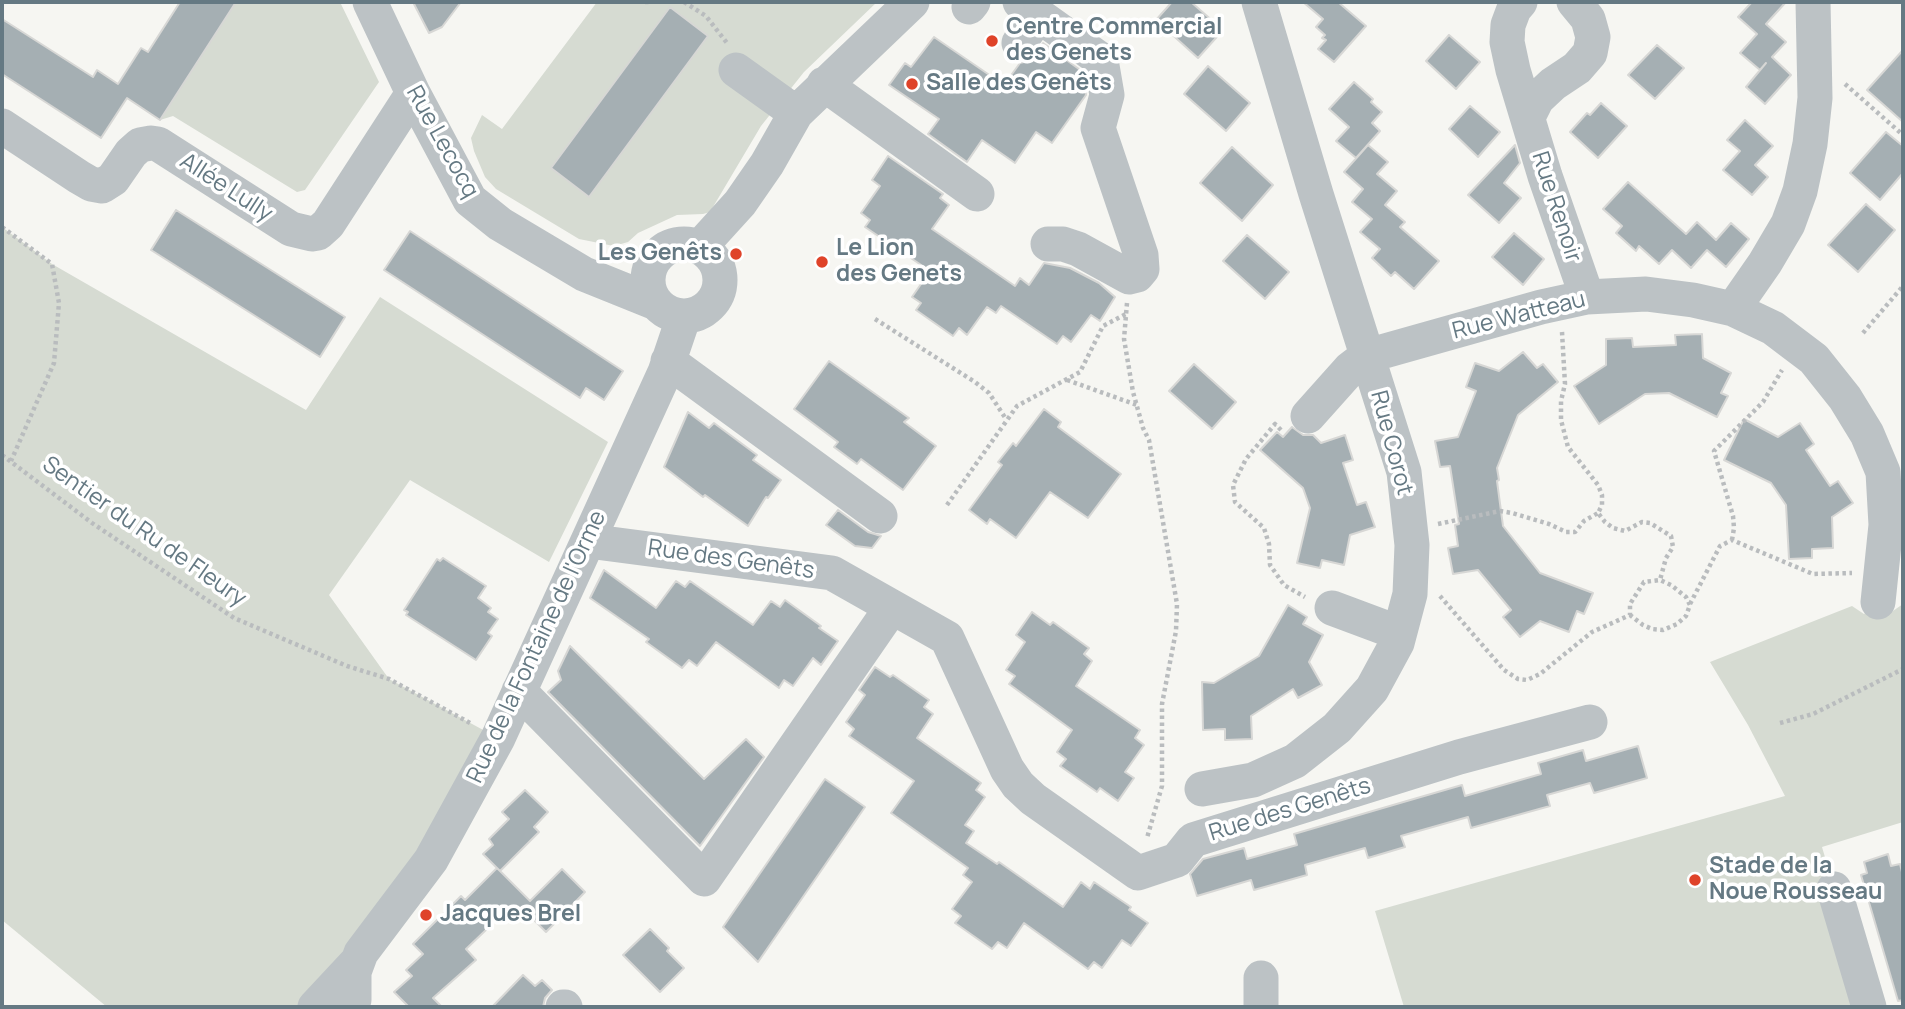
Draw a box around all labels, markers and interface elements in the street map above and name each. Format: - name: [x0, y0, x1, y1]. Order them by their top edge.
- place label: Centre Commercial des Genets: [1006, 14, 1222, 68]
- marker: Centre Commercial des Genets: [984, 33, 1000, 49]
- place label: Salle des Genêts: [926, 70, 1112, 98]
- marker: Salle des Genêts: [904, 76, 920, 92]
- street label: Rue Lecocq: [400, 81, 484, 203]
- street label: Allée Lully: [174, 148, 278, 228]
- street label: Rue Renoir: [1525, 148, 1587, 266]
- place label: Le Lion des Genets: [836, 235, 962, 289]
- place label: Les Genêts: [598, 240, 722, 268]
- marker: Les Genêts: [728, 246, 744, 262]
- marker: Le Lion des Genets: [814, 254, 830, 270]
- street label: Rue Watteau: [1450, 286, 1588, 346]
- street label: Rue Corot: [1364, 388, 1418, 498]
- street label: Sentier du Ru de Fleury: [37, 451, 251, 613]
- street label: Rue de la Fontaine de l'Orme: [462, 507, 612, 787]
- street label: Rue des Genêts: [646, 535, 816, 585]
- street label: Rue des Genêts: [1206, 772, 1374, 848]
- place label: Stade de la Noue Rousseau: [1709, 853, 1883, 907]
- marker: Stade de la Noue Rousseau: [1687, 872, 1703, 888]
- place label: Jacques Brel: [440, 901, 581, 929]
- marker: Jacques Brel: [418, 907, 434, 923]

